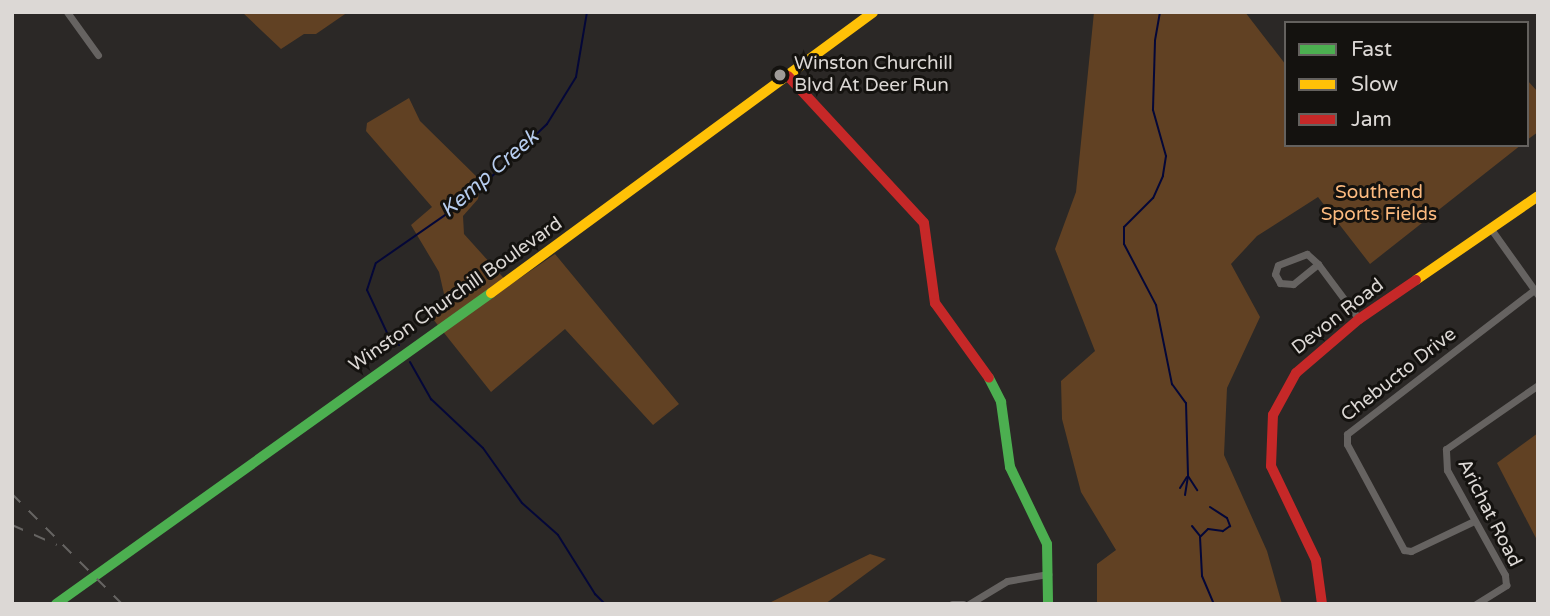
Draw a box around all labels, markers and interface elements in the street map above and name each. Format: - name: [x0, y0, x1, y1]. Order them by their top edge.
- legend: [1284, 21, 1529, 147]
- text: Fast: [1351, 37, 1392, 62]
- place label: Winston Churchill Blvd At Deer Run: [794, 53, 953, 97]
- marker: Winston Churchill Blvd At Deer Run: [772, 67, 788, 83]
- text: Slow: [1351, 72, 1398, 97]
- text: Jam: [1351, 107, 1392, 132]
- water label: Kemp Creek: [436, 125, 544, 223]
- park label: Southend Sports Fields: [1321, 182, 1437, 226]
- street label: Winston Churchill Boulevard: [345, 213, 567, 377]
- street label: Devon Road: [1288, 274, 1388, 360]
- street label: Chebucto Drive: [1337, 323, 1461, 427]
- street label: Arichat Road: [1452, 455, 1526, 571]

